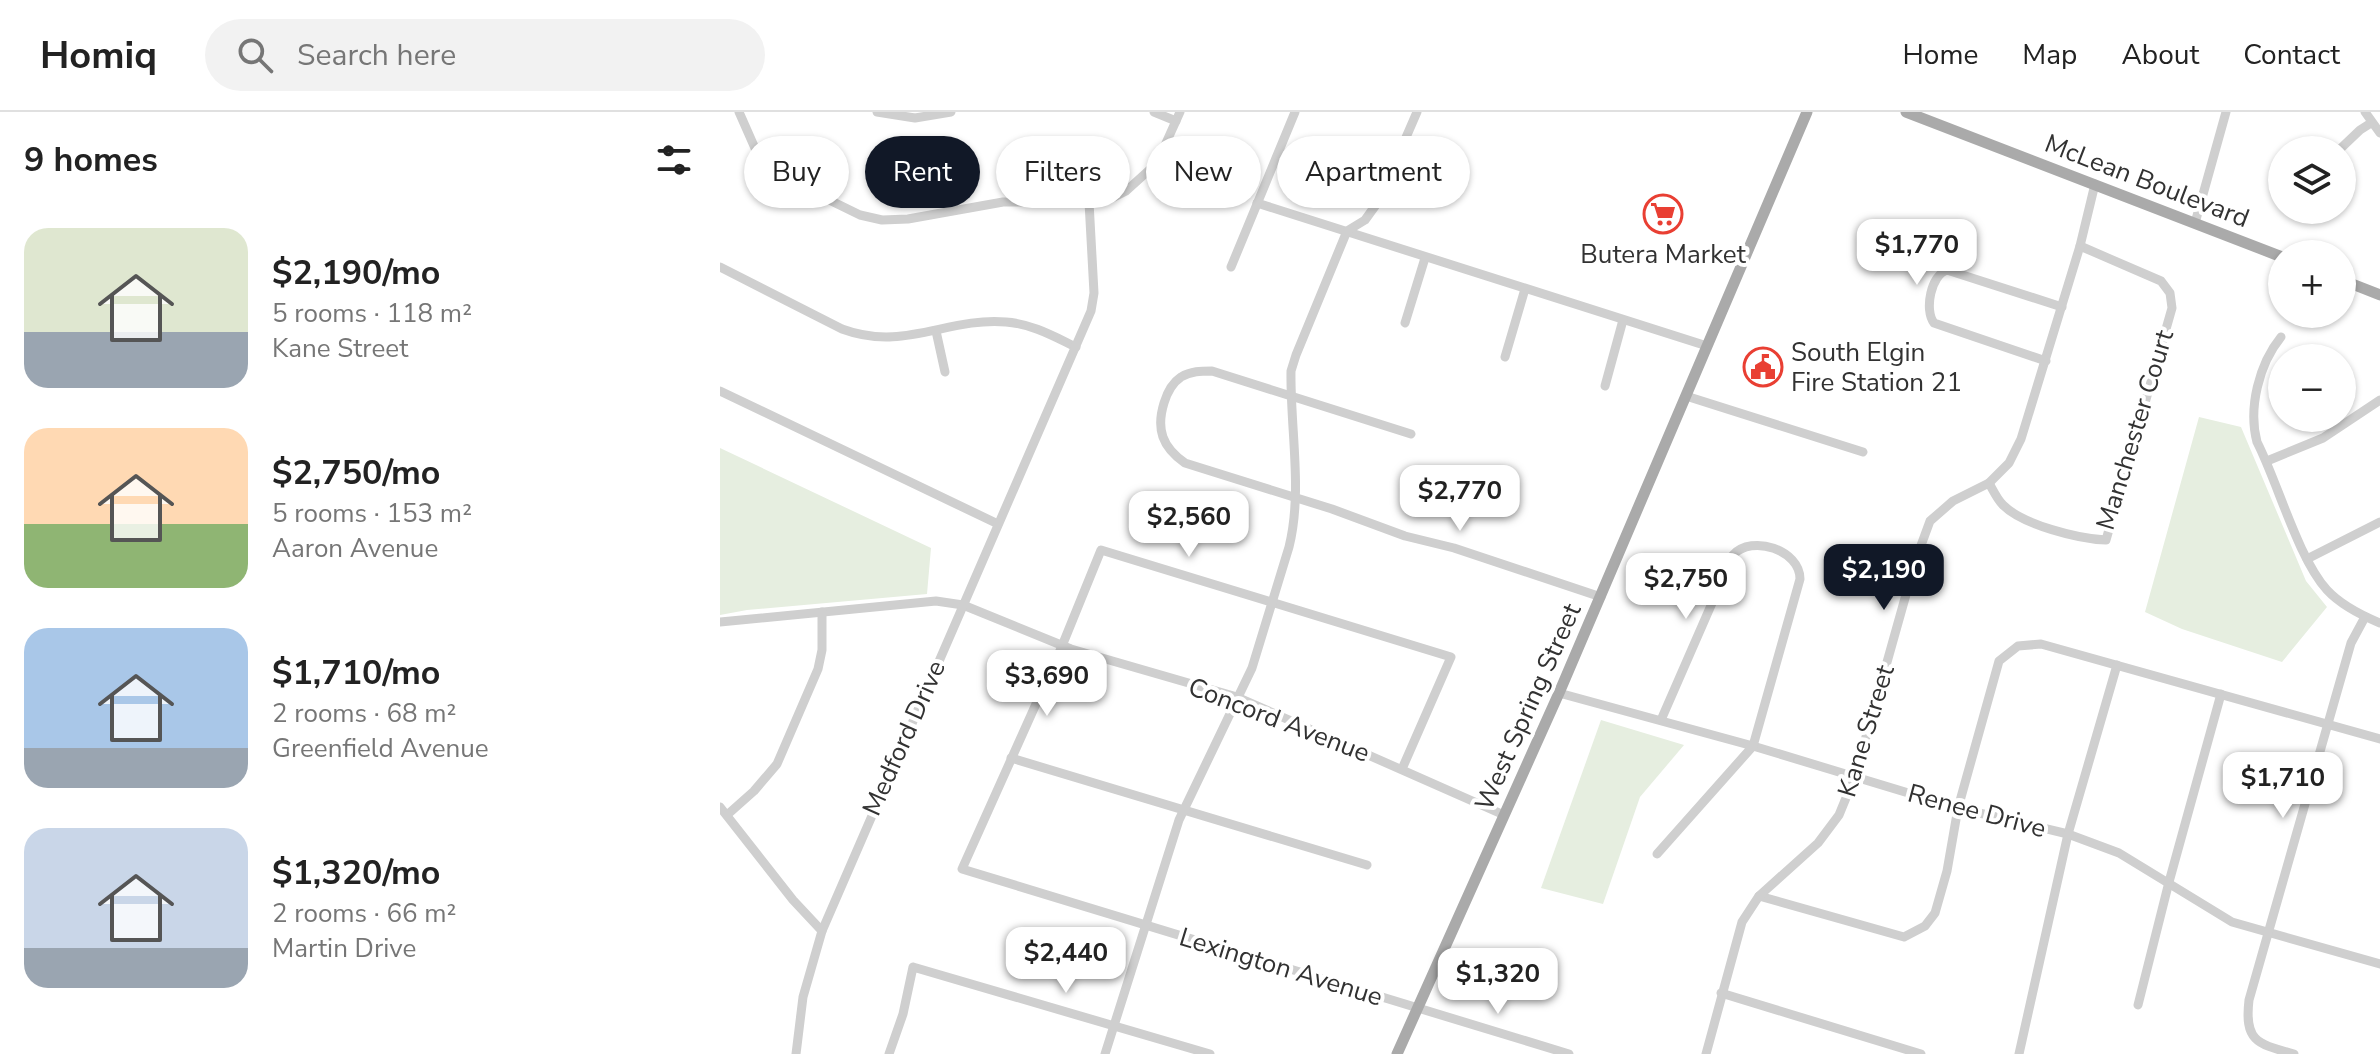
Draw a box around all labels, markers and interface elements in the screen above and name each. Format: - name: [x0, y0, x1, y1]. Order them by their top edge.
- search box: [205, 19, 765, 91]
- text: Homiq: [40, 30, 157, 81]
- icon: search: [233, 33, 277, 77]
- text: Search here: [297, 35, 456, 76]
- text: Home: [1903, 36, 1978, 74]
- text: Map: [2022, 36, 2077, 74]
- text: About: [2121, 36, 2199, 74]
- text: Contact: [2243, 36, 2340, 74]
- street label: McLean Boulevard: [2040, 126, 2254, 236]
- chip: Buy: [744, 136, 849, 208]
- chip: Rent: [865, 136, 980, 208]
- chip: Filters: [996, 136, 1130, 208]
- chip: New: [1146, 136, 1261, 208]
- chip: Apartment: [1277, 136, 1470, 208]
- map controls: [2268, 136, 2356, 432]
- button: layers: [2268, 136, 2356, 224]
- text: 9 homes: [24, 137, 158, 183]
- icon: filters: [652, 138, 696, 182]
- supermarket icon: Butera Market: [1642, 193, 1684, 235]
- pin: $1,770: [1852, 219, 1982, 287]
- text: $1,770: [1875, 227, 1959, 262]
- place label: Butera Market: [1580, 237, 1747, 272]
- button: +: [2268, 240, 2356, 328]
- text: $2,190/mo: [272, 250, 440, 296]
- icon: home: [88, 260, 184, 356]
- text: 5 rooms · 118 m²: [272, 296, 472, 331]
- street label: Manchester Court: [2088, 325, 2182, 534]
- text: Kane Street: [272, 331, 408, 366]
- place label: South Elgin Fire Station 21: [1791, 335, 1962, 400]
- button: −: [2268, 344, 2356, 432]
- public building icon: South Elgin Fire Station 21: [1742, 346, 1784, 388]
- text: $2,750/mo: [272, 450, 440, 496]
- icon: home: [88, 460, 184, 556]
- pin: $2,770: [1395, 465, 1525, 533]
- text: $2,770: [1418, 473, 1502, 508]
- pin: $2,560: [1124, 491, 1254, 559]
- text: 5 rooms · 153 m²: [272, 496, 472, 531]
- text: $2,560: [1147, 499, 1231, 534]
- text: Aaron Avenue: [272, 531, 438, 566]
- pin: $2,190: [1819, 544, 1949, 612]
- text: $2,190: [1842, 552, 1926, 587]
- pin: $2,750: [1621, 553, 1751, 621]
- text: $2,750: [1644, 561, 1728, 596]
- street label: West Spring Street: [1467, 597, 1590, 816]
- text: $1,710/mo: [272, 650, 440, 696]
- pin: $3,690: [982, 650, 1112, 718]
- street label: Medford Drive: [854, 655, 954, 821]
- text: $3,690: [1005, 658, 1089, 693]
- icon: home: [88, 660, 184, 756]
- street label: Kane Street: [1829, 660, 1903, 801]
- street label: Concord Avenue: [1183, 669, 1375, 771]
- text: 2 rooms · 68 m²: [272, 696, 456, 731]
- text: Greenfield Avenue: [272, 731, 489, 766]
- pin: $1,710: [2218, 752, 2348, 820]
- text: $1,710: [2241, 760, 2325, 795]
- street label: Renee Drive: [1904, 776, 2050, 846]
- text: $1,320/mo: [272, 850, 440, 896]
- icon: home: [88, 860, 184, 956]
- text: 2 rooms · 66 m²: [272, 896, 456, 931]
- street label: Lexington Avenue: [1175, 919, 1387, 1015]
- pin: $2,440: [1001, 927, 1131, 995]
- text: Martin Drive: [272, 931, 416, 966]
- text: $2,440: [1024, 935, 1108, 970]
- pin: $1,320: [1433, 948, 1563, 1016]
- text: $1,320: [1456, 956, 1540, 991]

